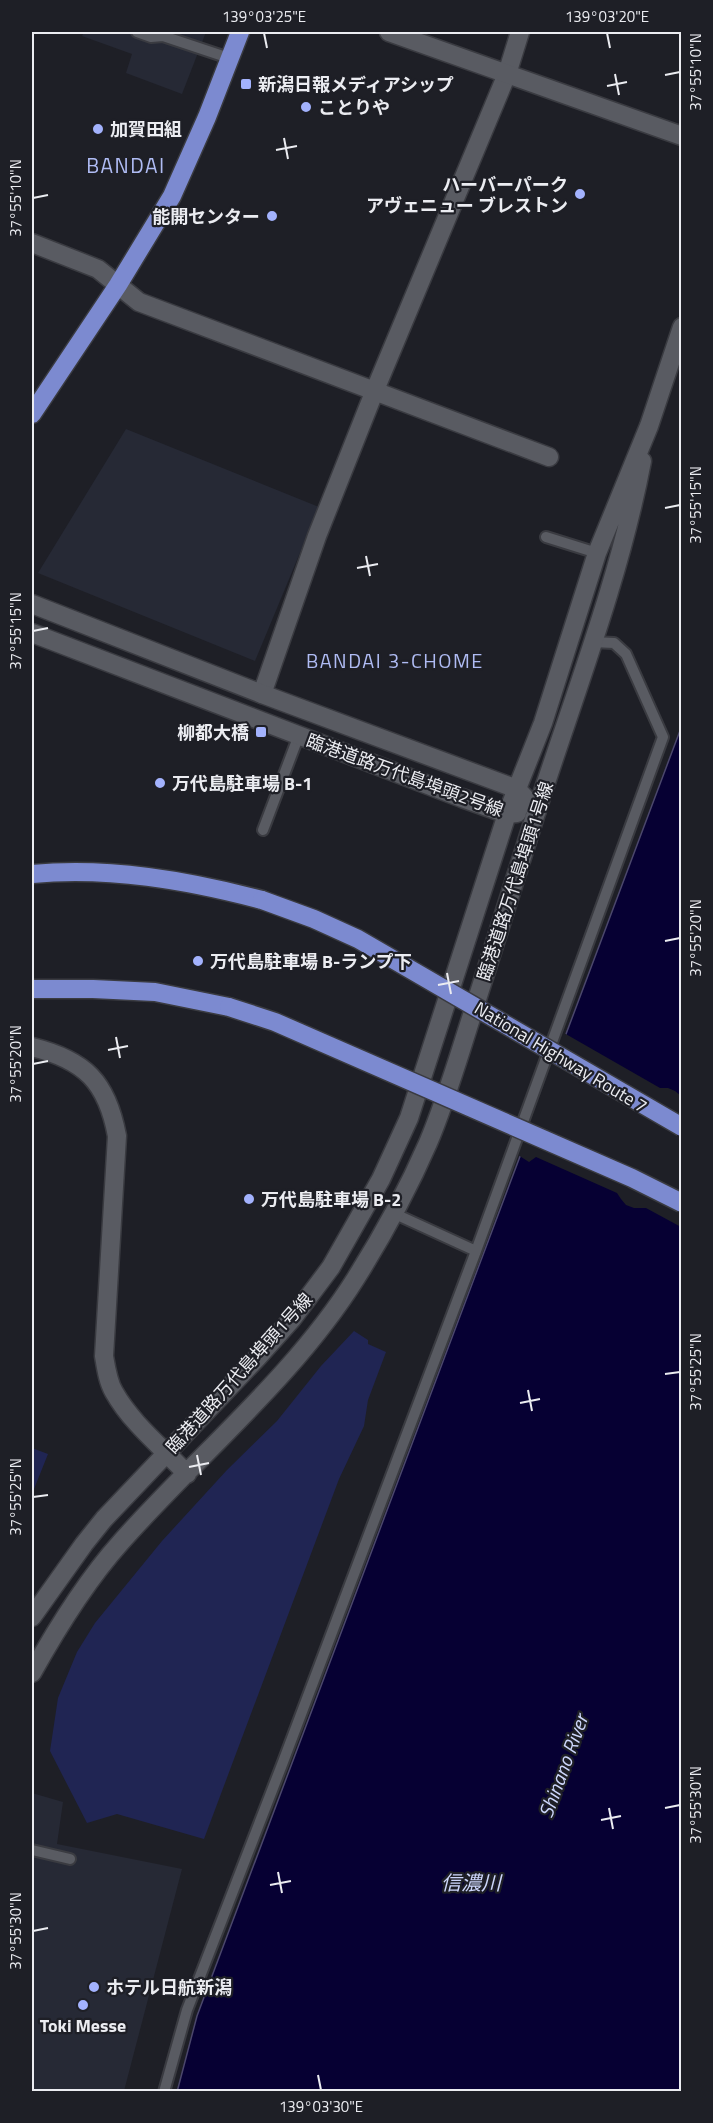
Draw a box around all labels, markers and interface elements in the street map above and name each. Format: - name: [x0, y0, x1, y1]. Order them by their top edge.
- text: 139°03'25"E: [222, 5, 306, 28]
- text: 139°03'20"E: [565, 5, 649, 28]
- text: 37°55'10"N: [684, 33, 707, 111]
- place label: 新潟日報メディアシップ: [258, 71, 454, 98]
- marker: 新潟日報メディアシップ: [239, 77, 253, 91]
- place label: ことりや: [318, 94, 390, 121]
- marker: ことりや: [299, 100, 313, 114]
- place label: 加賀田組: [110, 116, 182, 143]
- marker: 加賀田組: [91, 122, 105, 136]
- district label: BANDAI: [86, 149, 166, 181]
- text: 37°55'10"N: [4, 159, 27, 237]
- place label: ハーバーパーク アヴェニュー ブレストン: [366, 171, 568, 219]
- marker: ハーバーパーク アヴェニュー ブレストン: [573, 187, 587, 201]
- place label: 能開センター: [152, 203, 260, 230]
- marker: 能開センター: [265, 209, 279, 223]
- text: 37°55'15"N: [684, 466, 707, 544]
- text: 37°55'15"N: [4, 592, 27, 670]
- district label: BANDAI 3-CHOME: [306, 645, 484, 676]
- place label: 柳都大橋: [177, 719, 249, 746]
- marker: 柳都大橋: [254, 725, 268, 739]
- street label: 臨港道路万代島埠頭2号線: [303, 727, 507, 823]
- place label: 万代島駐車場 B-1: [172, 770, 312, 797]
- marker: 万代島駐車場 B-1: [153, 776, 167, 790]
- street label: 臨港道路万代島埠頭1号線: [470, 778, 560, 984]
- text: 37°55'20"N: [684, 899, 707, 977]
- place label: 万代島駐車場 B-ランプ下: [210, 948, 412, 975]
- marker: 万代島駐車場 B-ランプ下: [191, 954, 205, 968]
- street label: National Highway Route 7: [469, 995, 653, 1119]
- text: 37°55'20"N: [4, 1025, 27, 1103]
- place label: 万代島駐車場 B-2: [261, 1186, 401, 1213]
- marker: 万代島駐車場 B-2: [242, 1192, 256, 1206]
- street label: 臨港道路万代島埠頭1号線: [159, 1287, 319, 1459]
- text: 37°55'25"N: [684, 1333, 707, 1411]
- text: 37°55'25"N: [4, 1458, 27, 1536]
- water label: Shinano River: [530, 1707, 597, 1822]
- text: 37°55'30"N: [684, 1766, 707, 1844]
- water label: 信濃川: [441, 1867, 503, 1898]
- text: 37°55'30"N: [4, 1892, 27, 1970]
- place label: ホテル日航新潟: [106, 1974, 232, 2001]
- marker: ホテル日航新潟: [87, 1980, 101, 1994]
- marker: Toki Messe: [76, 1998, 90, 2012]
- place label: Toki Messe: [40, 2012, 126, 2039]
- text: 139°03'30"E: [279, 2095, 363, 2118]

